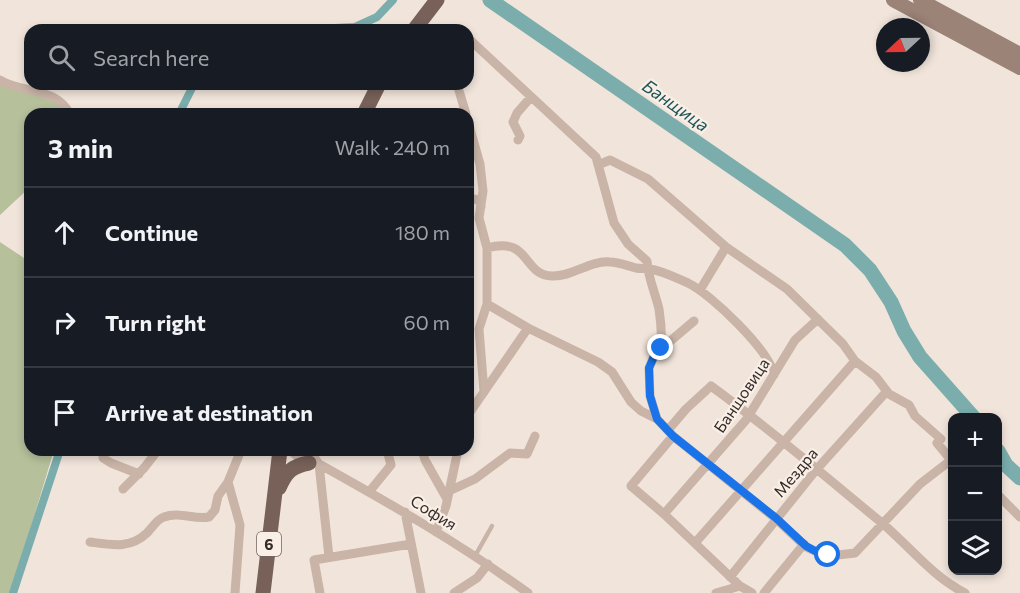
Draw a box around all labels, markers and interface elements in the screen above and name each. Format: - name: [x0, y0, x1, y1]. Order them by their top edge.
- north arrow: [876, 18, 930, 72]
- search box: [24, 24, 474, 90]
- icon: search: [45, 41, 78, 74]
- text: Search here: [93, 44, 209, 71]
- water label: Банщица: [638, 74, 714, 136]
- text: 3 min: [48, 132, 113, 163]
- text: Walk · 240 m: [335, 135, 450, 159]
- icon: ahead: [48, 216, 81, 249]
- text: Continue: [105, 219, 198, 246]
- text: 180 m: [395, 220, 450, 244]
- icon: right: [48, 306, 81, 339]
- text: Turn right: [105, 309, 206, 336]
- text: 60 m: [404, 310, 450, 334]
- route end: [647, 334, 673, 360]
- street label: Банщовица: [709, 354, 773, 436]
- icon: arrive: [48, 396, 81, 429]
- text: Arrive at destination: [105, 399, 313, 426]
- map controls: [948, 413, 1002, 575]
- button: +: [948, 413, 1002, 467]
- street label: Мездра: [769, 443, 821, 501]
- button: −: [948, 467, 1002, 521]
- street label: София: [407, 491, 461, 533]
- button: layers: [948, 521, 1002, 575]
- road number: 6: [257, 532, 281, 556]
- route start: [814, 541, 840, 567]

